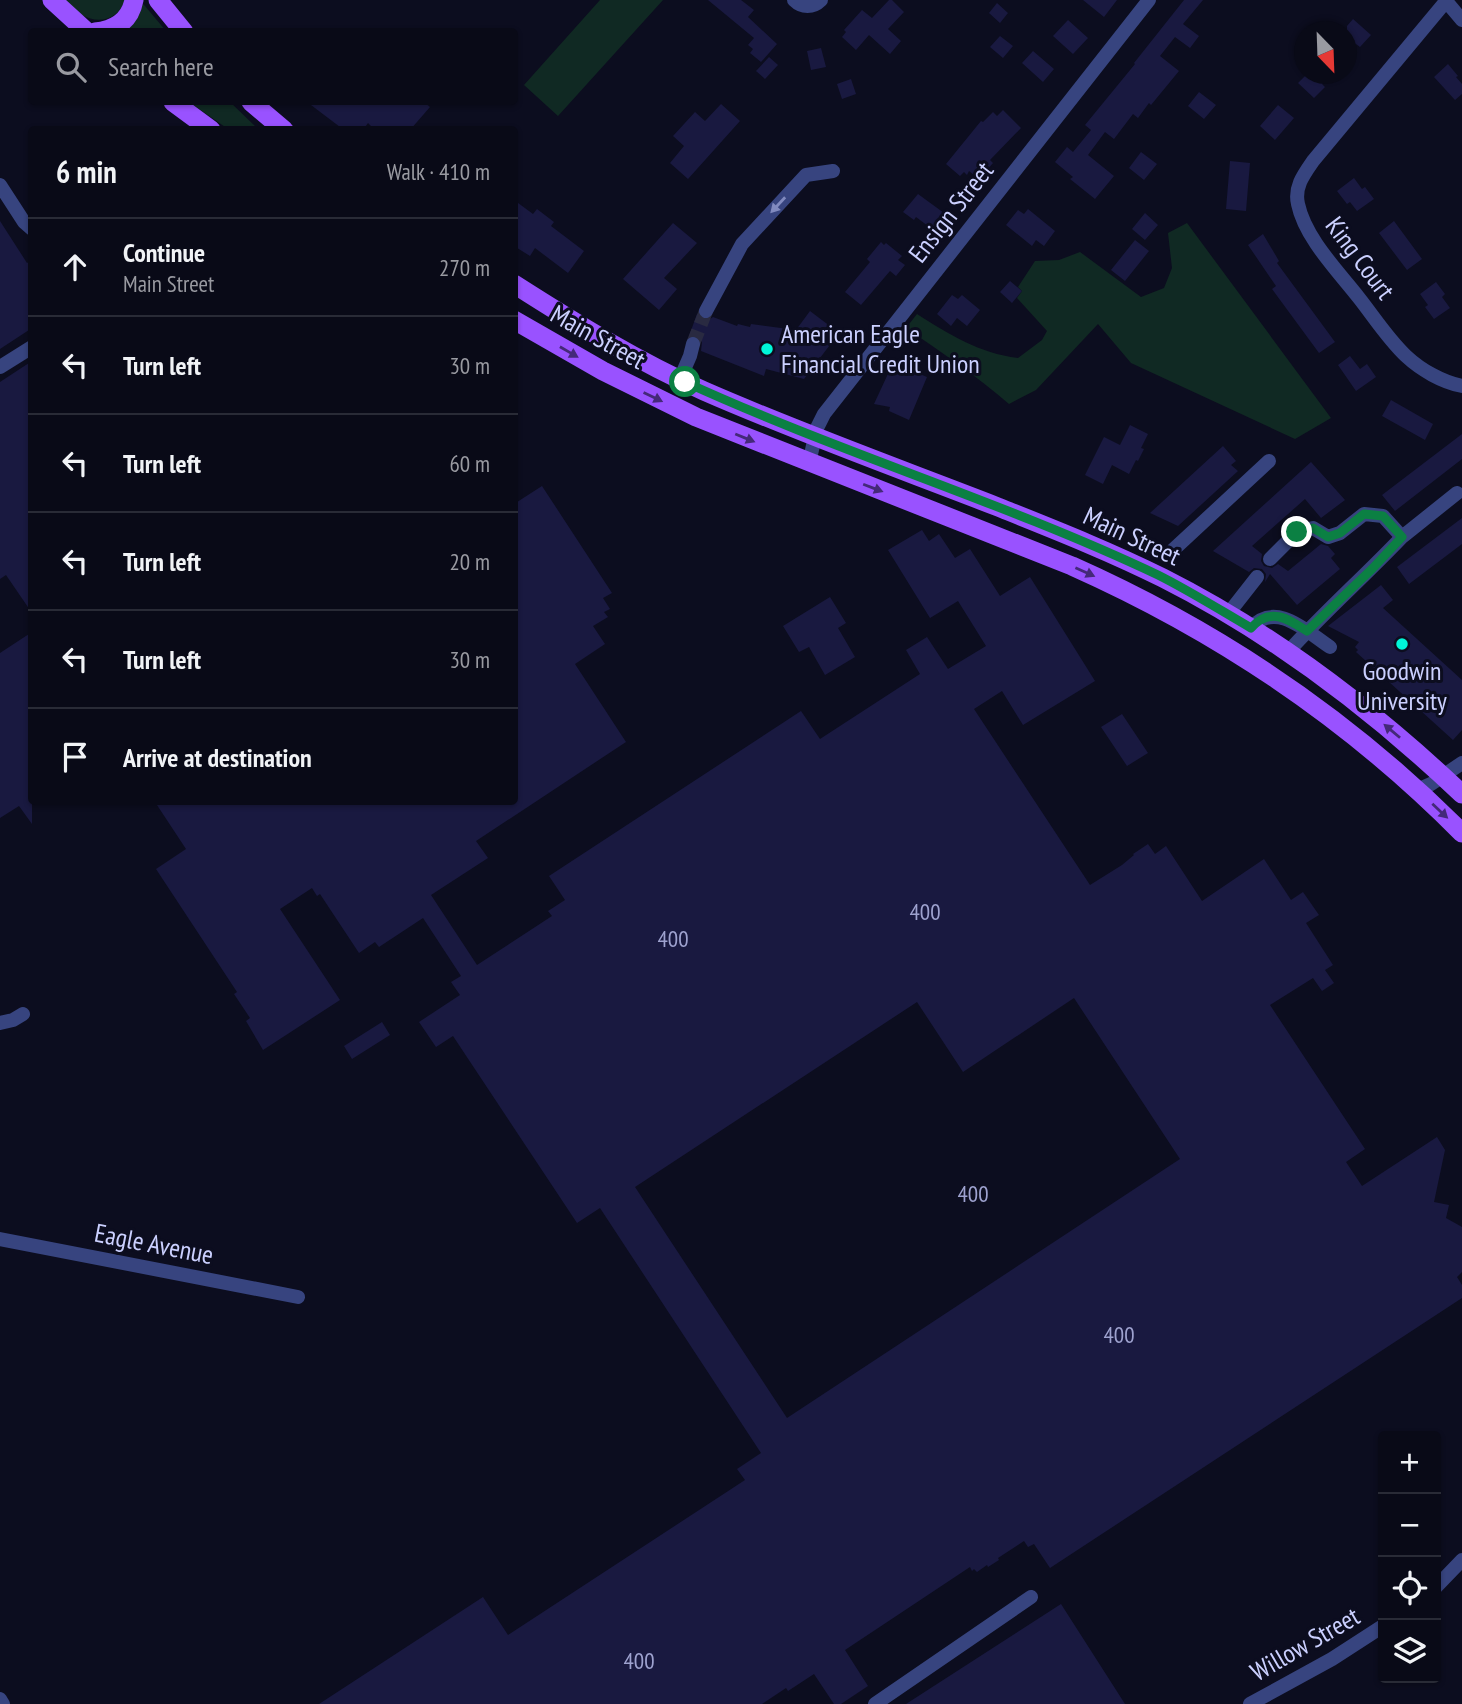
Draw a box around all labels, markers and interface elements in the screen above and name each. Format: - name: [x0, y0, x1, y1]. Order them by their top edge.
- north arrow: [1294, 21, 1357, 84]
- search box: [28, 28, 518, 105]
- icon: search: [52, 48, 90, 86]
- text: Search here: [108, 50, 214, 83]
- text: 6 min: [56, 152, 117, 191]
- street label: Ensign Street: [901, 155, 1000, 269]
- text: Walk · 410 m: [387, 157, 490, 186]
- one-way arrow: [770, 196, 786, 214]
- street label: King Court: [1319, 210, 1402, 306]
- text: Continue: [123, 236, 205, 269]
- icon: ahead: [56, 248, 94, 286]
- text: 270 m: [439, 253, 490, 282]
- text: Main Street: [123, 269, 214, 298]
- street label: Main Street: [545, 297, 651, 376]
- place label: American Eagle Financial Credit Union: [781, 317, 980, 380]
- marker: American Eagle Financial Credit Union: [759, 341, 775, 357]
- icon: left: [56, 346, 94, 384]
- one-way arrow: [559, 346, 578, 358]
- text: Turn left: [123, 349, 201, 382]
- text: 30 m: [449, 351, 490, 380]
- route start: [669, 366, 700, 397]
- one-way arrow: [643, 392, 663, 403]
- one-way arrow: [735, 433, 756, 444]
- icon: left: [56, 444, 94, 482]
- text: Turn left: [123, 447, 201, 480]
- text: 60 m: [449, 449, 490, 478]
- one-way arrow: [863, 483, 884, 494]
- street label: Main Street: [1078, 499, 1186, 572]
- route end: [1281, 516, 1312, 547]
- icon: left: [56, 542, 94, 580]
- text: Turn left: [123, 545, 201, 578]
- text: 20 m: [449, 547, 490, 576]
- one-way arrow: [1074, 567, 1095, 578]
- marker: Goodwin University: [1394, 636, 1410, 652]
- icon: left: [56, 640, 94, 678]
- text: Turn left: [123, 643, 201, 676]
- text: 30 m: [449, 645, 490, 674]
- place label: Goodwin University: [1357, 654, 1447, 717]
- one-way arrow: [1384, 724, 1401, 739]
- icon: arrive: [56, 738, 94, 776]
- text: Arrive at destination: [123, 741, 312, 774]
- one-way arrow: [1431, 803, 1448, 819]
- house number: 400: [909, 897, 941, 926]
- house number: 400: [657, 924, 689, 953]
- house number: 400: [957, 1179, 989, 1208]
- street label: Eagle Avenue: [92, 1216, 216, 1271]
- house number: 400: [1103, 1320, 1135, 1349]
- map controls: [1378, 1431, 1441, 1683]
- button: +: [1378, 1431, 1441, 1494]
- button: −: [1378, 1494, 1441, 1557]
- button: locate: [1378, 1557, 1441, 1620]
- street label: Willow Street: [1244, 1599, 1365, 1688]
- button: layers: [1378, 1620, 1441, 1683]
- house number: 400: [623, 1646, 655, 1675]

